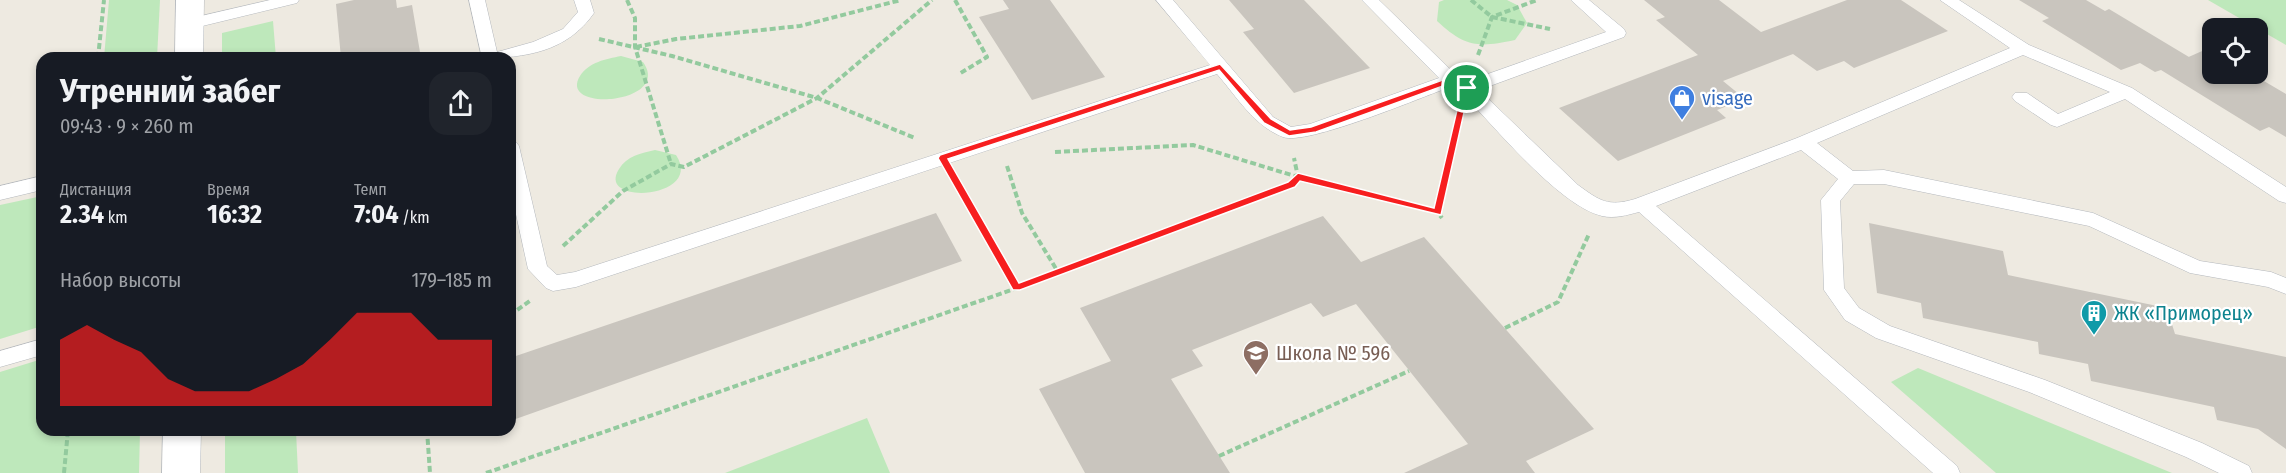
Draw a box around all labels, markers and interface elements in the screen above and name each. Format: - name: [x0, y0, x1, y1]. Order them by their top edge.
- map controls: [2202, 18, 2268, 84]
- button: locate: [2202, 18, 2268, 84]
- pin: [1441, 62, 1492, 113]
- text: Утренний забег: [60, 71, 280, 111]
- icon: arrive: [1450, 71, 1483, 104]
- button: share: [429, 72, 492, 135]
- shop icon: visage: [1667, 83, 1697, 121]
- place label: visage: [1702, 86, 1753, 110]
- text: 09:43 · 9 × 260 m: [60, 114, 194, 138]
- text: Дистанция: [60, 180, 132, 199]
- text: Время: [207, 180, 250, 199]
- text: Темп: [354, 180, 387, 199]
- text: 2.34: [60, 199, 104, 230]
- text: 16:32: [207, 199, 262, 230]
- text: 7:04: [354, 199, 399, 230]
- text: km: [104, 208, 128, 227]
- text: /km: [399, 208, 430, 227]
- text: Набор высоты: [60, 268, 181, 292]
- text: 179–185 m: [412, 268, 492, 292]
- building icon: ЖК «Приморец»: [2079, 298, 2109, 336]
- place label: ЖК «Приморец»: [2114, 301, 2253, 325]
- school or university icon: Школа № 596: [1241, 338, 1271, 376]
- place label: Школа № 596: [1276, 341, 1390, 365]

